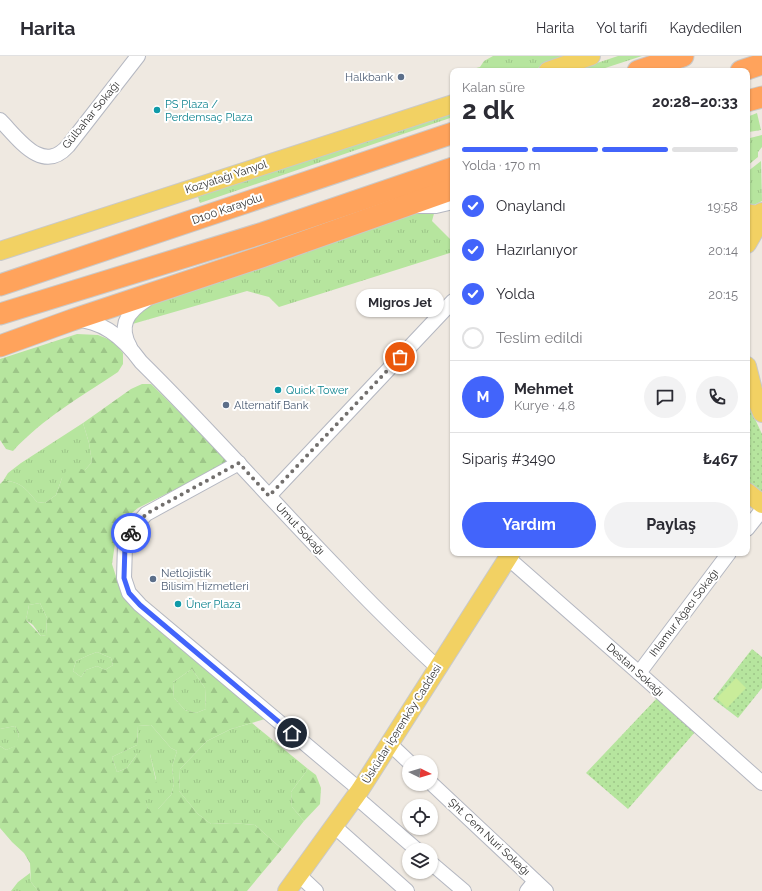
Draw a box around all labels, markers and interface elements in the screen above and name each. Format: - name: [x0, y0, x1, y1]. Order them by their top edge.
- text: Harita: [20, 17, 75, 39]
- text: Harita: [536, 20, 574, 36]
- text: Yol tarifi: [596, 20, 647, 36]
- text: Kaydedilen: [669, 20, 742, 36]
- place label: Halkbank: [345, 71, 393, 84]
- marker: Halkbank: [396, 72, 406, 82]
- street label: Gülbahar Sokağı: [60, 79, 122, 151]
- text: Kalan süre: [462, 80, 525, 95]
- text: 20:28–20:33: [652, 93, 738, 111]
- text: 2 dk: [462, 95, 514, 125]
- place label: PS Plaza / Perdemsaç Plaza: [165, 98, 253, 124]
- marker: PS Plaza / Perdemsaç Plaza: [152, 105, 162, 115]
- street label: Kozyatağı Yanyol: [183, 158, 269, 196]
- text: Yolda · 170 m: [462, 158, 540, 173]
- street label: D100 Karayolu: [190, 191, 264, 227]
- icon: check: [462, 195, 484, 217]
- text: Onaylandı: [496, 197, 566, 215]
- text: 19:58: [708, 199, 738, 214]
- icon: check: [462, 239, 484, 261]
- text: Hazırlanıyor: [496, 241, 577, 259]
- text: 20:14: [708, 243, 738, 258]
- icon: check: [462, 283, 484, 305]
- text: Yolda: [496, 285, 535, 303]
- text: 20:15: [708, 287, 738, 302]
- callout: Migros Jet: [356, 289, 444, 317]
- text: Migros Jet: [368, 295, 432, 310]
- text: Teslim edildi: [496, 329, 583, 347]
- pin: [383, 340, 417, 374]
- icon: bag: [389, 346, 411, 368]
- button: chat: [644, 376, 686, 418]
- button: phone: [696, 376, 738, 418]
- text: Mehmet: [514, 380, 574, 398]
- place label: Quick Tower: [286, 384, 349, 397]
- marker: Quick Tower: [273, 385, 283, 395]
- text: M: [477, 388, 489, 406]
- text: Kurye · 4.8: [514, 398, 575, 413]
- place label: Alternatif Bank: [234, 399, 309, 412]
- marker: Alternatif Bank: [221, 400, 231, 410]
- text: Sipariş #3490: [462, 450, 556, 468]
- text: ₺467: [703, 450, 738, 468]
- street label: Umut Sokağı: [273, 501, 327, 557]
- button: Yardım: [462, 502, 596, 548]
- button: Paylaş: [604, 502, 738, 548]
- courier: [111, 513, 151, 553]
- icon: bike: [120, 522, 142, 544]
- place label: Netlojistik Bilisim Hizmetleri: [161, 567, 249, 593]
- street label: Ihlamur Ağacı Sokağı: [647, 567, 721, 659]
- marker: Netlojistik Bilisim Hizmetleri: [148, 574, 158, 584]
- place label: Üner Plaza: [186, 598, 241, 611]
- marker: Üner Plaza: [173, 599, 183, 609]
- street label: Destan Sokağı: [604, 641, 666, 699]
- street label: Üsküdar İçerenköy Caddesi: [360, 662, 444, 786]
- pin: [275, 716, 309, 750]
- icon: home: [281, 722, 303, 744]
- north arrow: [402, 755, 438, 791]
- map controls: [402, 755, 438, 879]
- street label: Şht. Cem Nuri Sokağı: [445, 796, 533, 878]
- button: locate: [402, 799, 438, 835]
- button: layers: [402, 843, 438, 879]

